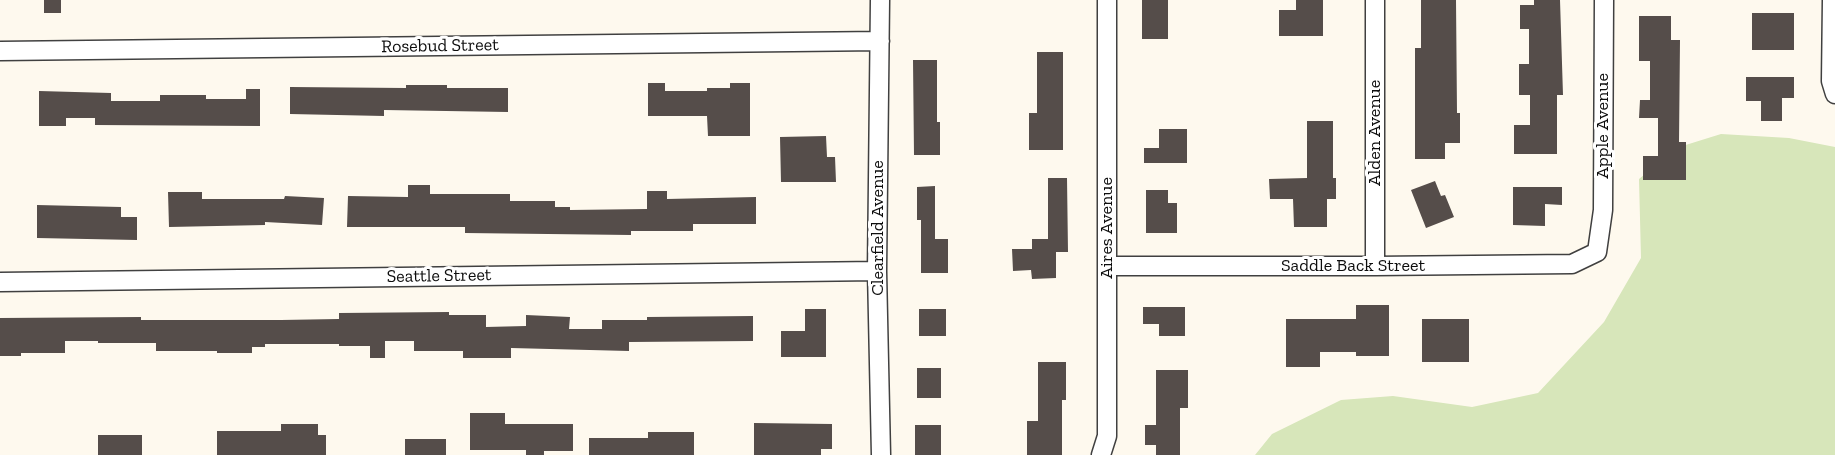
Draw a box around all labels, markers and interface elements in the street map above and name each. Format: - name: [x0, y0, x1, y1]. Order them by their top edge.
- street label: Rosebud Street: [381, 34, 499, 58]
- street label: Apple Avenue: [1592, 73, 1614, 179]
- street label: Alden Avenue: [1364, 80, 1386, 186]
- street label: Clearfield Avenue: [867, 160, 889, 296]
- street label: Aires Avenue: [1096, 177, 1118, 279]
- street label: Saddle Back Street: [1281, 255, 1425, 277]
- street label: Seattle Street: [386, 264, 492, 288]

